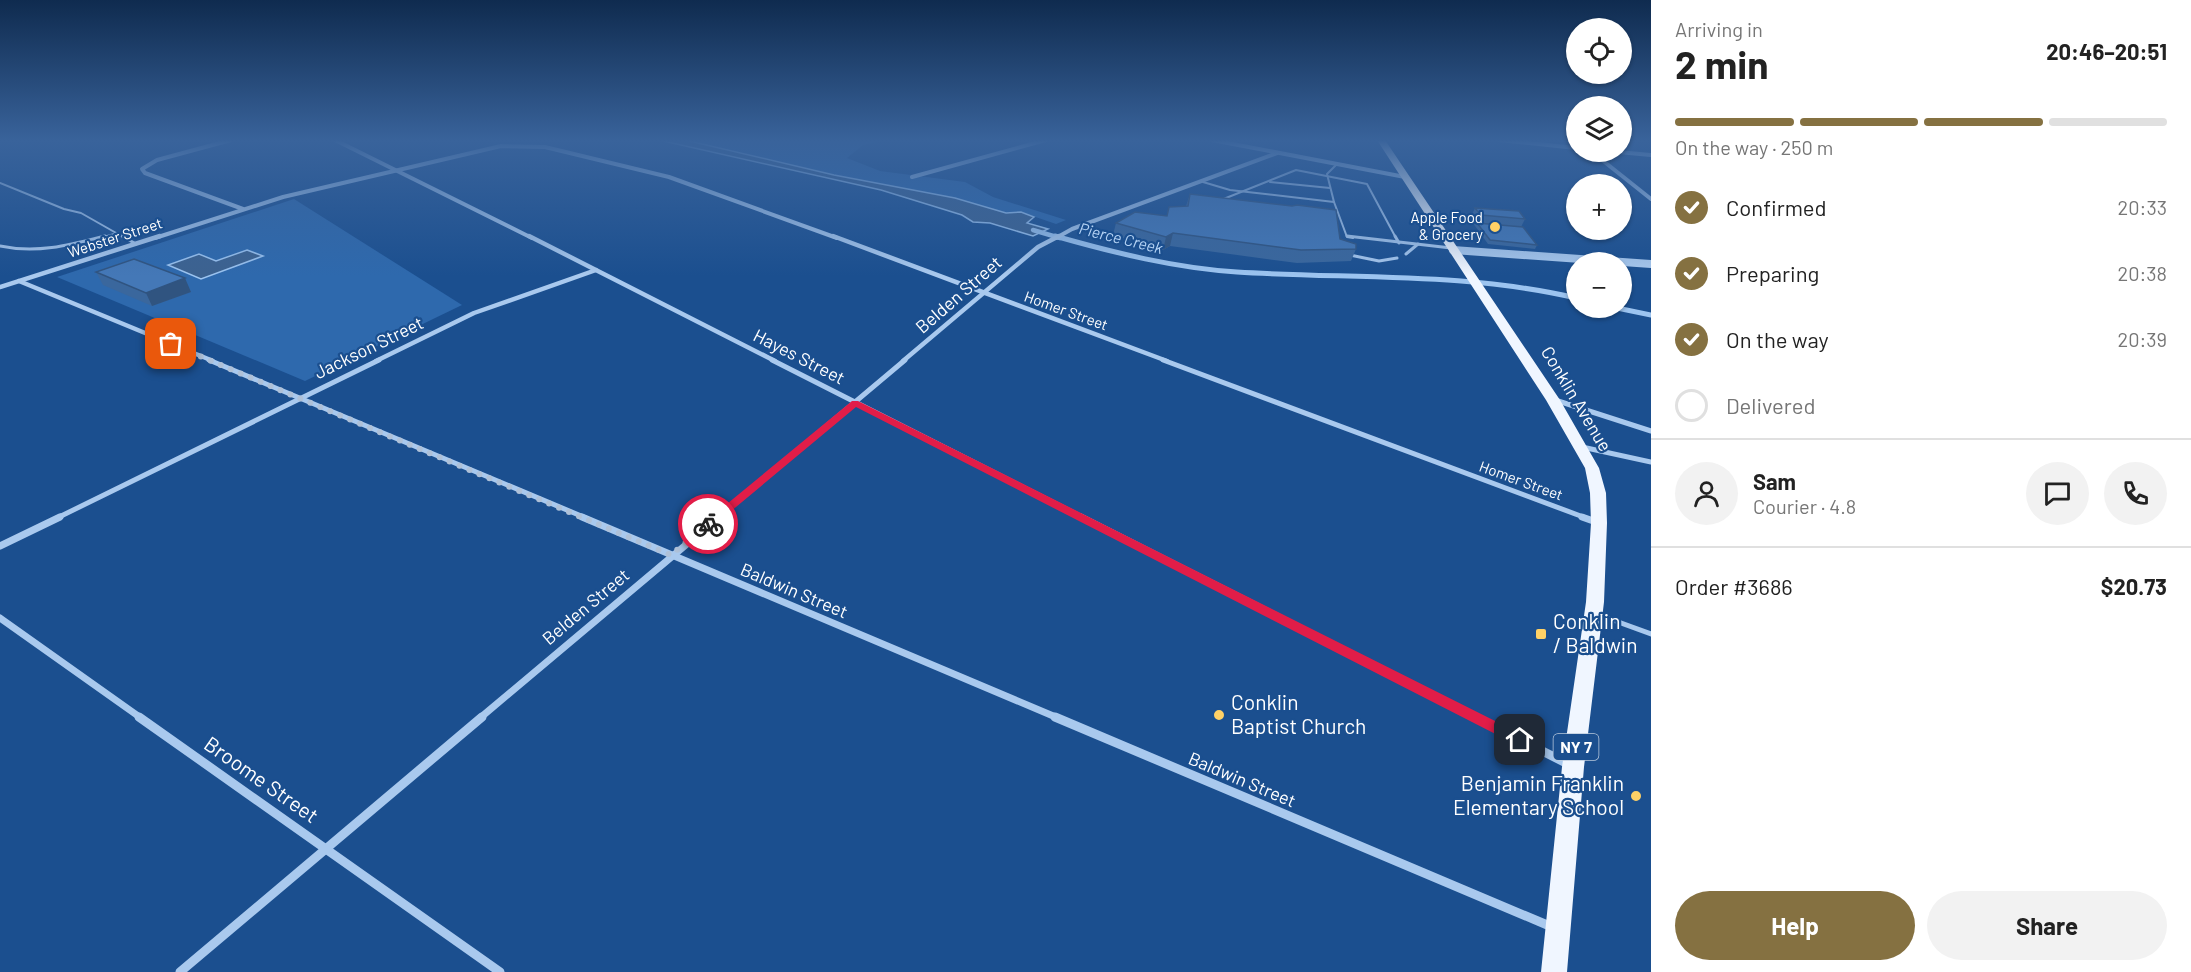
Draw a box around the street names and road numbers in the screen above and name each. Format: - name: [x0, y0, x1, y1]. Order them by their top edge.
- street label: Webster Street: [65, 213, 164, 261]
- street label: Belden Street: [911, 251, 1006, 338]
- street label: Homer Street: [1022, 287, 1111, 334]
- street label: Jackson Street: [310, 311, 427, 383]
- street label: Hayes Street: [750, 324, 849, 389]
- street label: Conklin Avenue: [1537, 342, 1617, 455]
- street label: Homer Street: [1477, 457, 1566, 504]
- street label: Baldwin Street: [737, 558, 851, 623]
- street label: Belden Street: [537, 563, 633, 649]
- street label: Broome Street: [200, 730, 324, 827]
- road number: NY 7: [1554, 734, 1598, 760]
- street label: Baldwin Street: [1185, 747, 1299, 812]

